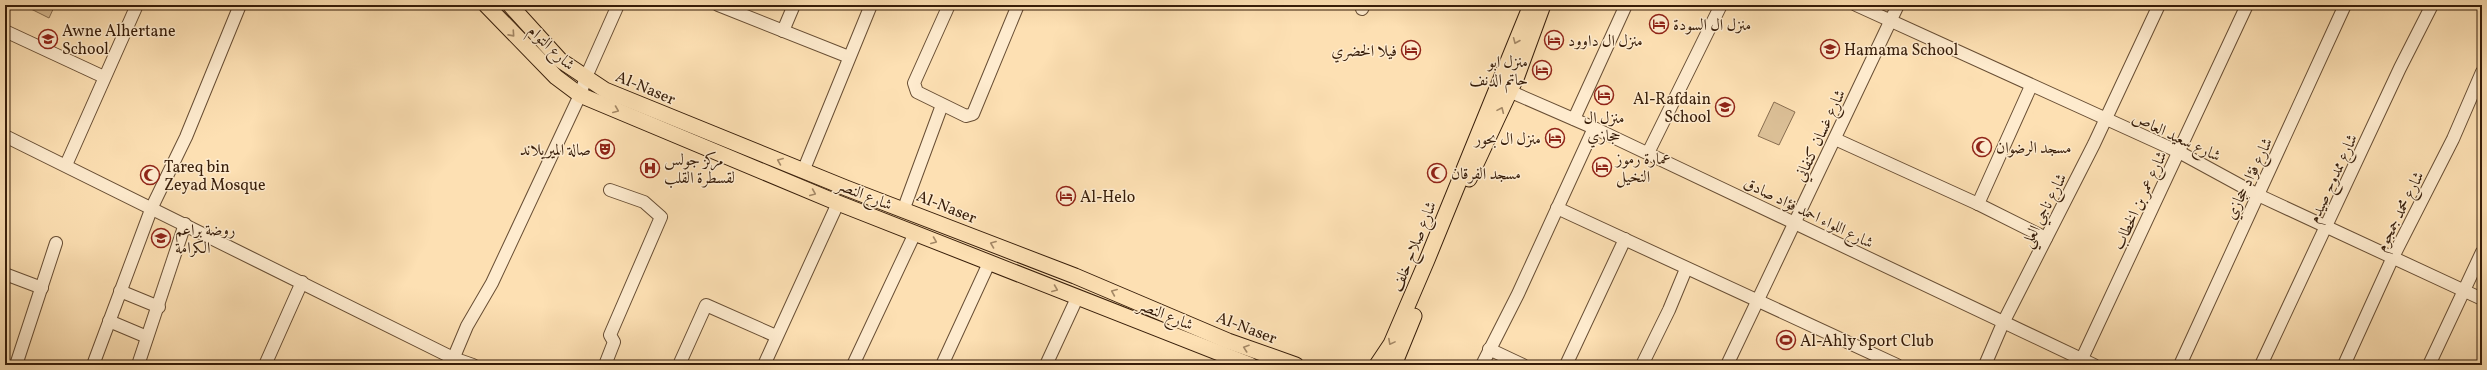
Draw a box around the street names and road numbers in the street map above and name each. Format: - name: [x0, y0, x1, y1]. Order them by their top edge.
- street label: شارع التوام: [521, 21, 579, 78]
- street label: Al-Naser: [612, 66, 679, 111]
- street label: شارع غسان كنفاني: [1790, 86, 1853, 186]
- street label: شارع سعيد العاص: [2128, 108, 2224, 169]
- street label: شارع ممدوح صيدم: [2304, 131, 2366, 228]
- street label: شارع فؤاد حجازي: [2220, 134, 2280, 224]
- street label: شارع عمر بن الخطاب: [2108, 148, 2174, 254]
- street label: شارع محمد جمجوم: [2371, 168, 2432, 257]
- street label: شارع ناجي العلي: [2017, 170, 2076, 253]
- street label: شارع اللواء احمد فؤاد صادق: [1739, 173, 1877, 256]
- street label: شارع النصر: [831, 174, 895, 218]
- street label: Al-Naser: [913, 186, 980, 230]
- street label: شارع صلاح خلف: [1387, 198, 1445, 296]
- street label: شارع النصر: [1132, 294, 1196, 338]
- street label: Al-Naser: [1213, 307, 1280, 351]

